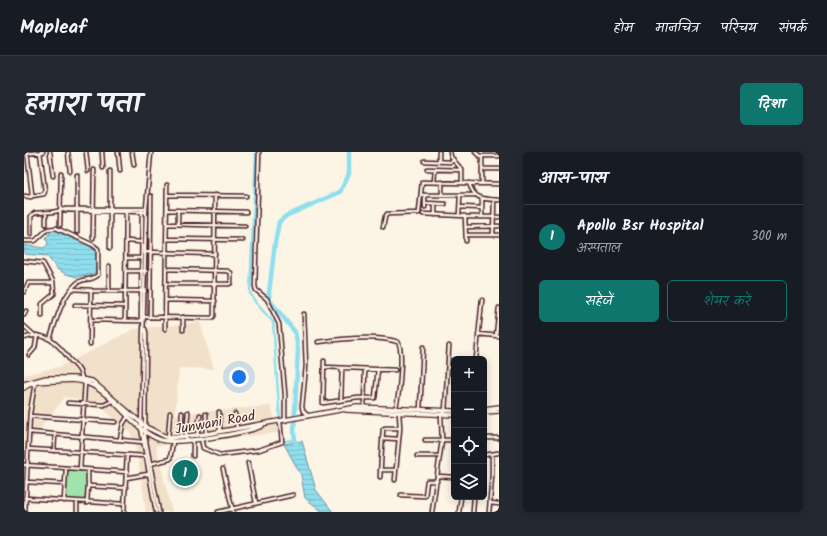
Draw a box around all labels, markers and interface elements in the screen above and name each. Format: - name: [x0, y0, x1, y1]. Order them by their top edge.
- text: Mapleaf: [20, 13, 87, 43]
- text: होम: [614, 17, 633, 39]
- text: मानचित्र: [655, 17, 699, 39]
- text: परिचय: [721, 17, 757, 39]
- text: संपर्क: [779, 17, 807, 39]
- text: हमारा पता: [24, 82, 141, 127]
- button: दिशा: [740, 83, 803, 125]
- text: आस-पास: [539, 165, 607, 192]
- text: Apollo Bsr Hospital: [577, 214, 704, 238]
- text: 1: [550, 226, 554, 247]
- text: 300 m: [751, 226, 787, 247]
- text: अस्पताल: [577, 238, 621, 259]
- button: सहेजें: [539, 280, 659, 322]
- button: शेयर करें: [667, 280, 787, 322]
- map controls: [451, 356, 487, 500]
- button: +: [451, 356, 487, 392]
- your location: [229, 367, 249, 387]
- button: −: [451, 392, 487, 428]
- street label: Junwani Road: [173, 405, 258, 441]
- button: locate: [451, 428, 487, 464]
- pin: 1: [172, 458, 198, 488]
- button: layers: [451, 464, 487, 500]

